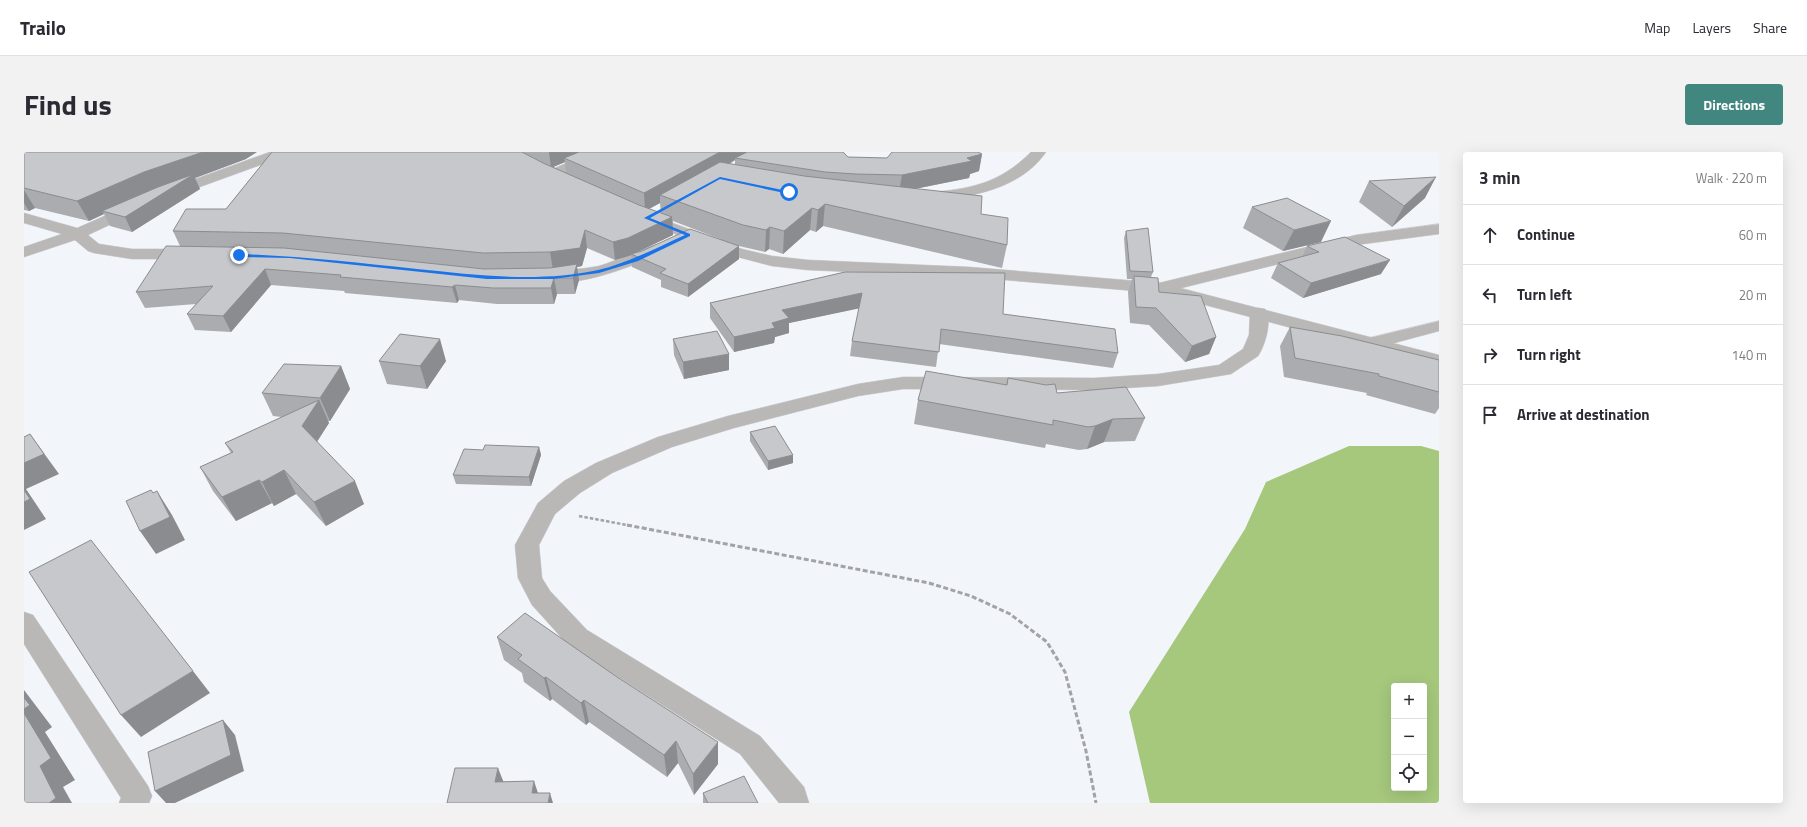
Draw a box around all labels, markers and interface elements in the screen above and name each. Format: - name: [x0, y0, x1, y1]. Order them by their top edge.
- text: Trailo: [20, 13, 66, 42]
- text: Map: [1644, 17, 1670, 38]
- text: Layers: [1692, 17, 1731, 38]
- text: Share: [1753, 17, 1787, 38]
- text: Find us: [24, 83, 112, 126]
- button: Directions: [1685, 84, 1783, 125]
- text: 3 min: [1479, 165, 1520, 191]
- text: Walk · 220 m: [1696, 168, 1767, 188]
- route start: [780, 183, 798, 201]
- text: Continue: [1517, 223, 1575, 246]
- icon: ahead: [1479, 224, 1501, 246]
- text: 60 m: [1739, 225, 1767, 245]
- route end: [230, 246, 248, 264]
- text: Turn left: [1517, 283, 1572, 306]
- icon: left: [1479, 284, 1501, 306]
- text: 20 m: [1739, 285, 1767, 305]
- text: Turn right: [1517, 343, 1581, 366]
- icon: right: [1479, 344, 1501, 366]
- text: 140 m: [1731, 345, 1767, 365]
- text: Arrive at destination: [1517, 403, 1650, 426]
- icon: arrive: [1479, 404, 1501, 426]
- map controls: [1391, 683, 1427, 791]
- button: +: [1391, 683, 1427, 719]
- button: −: [1391, 719, 1427, 755]
- button: locate: [1391, 755, 1427, 791]

